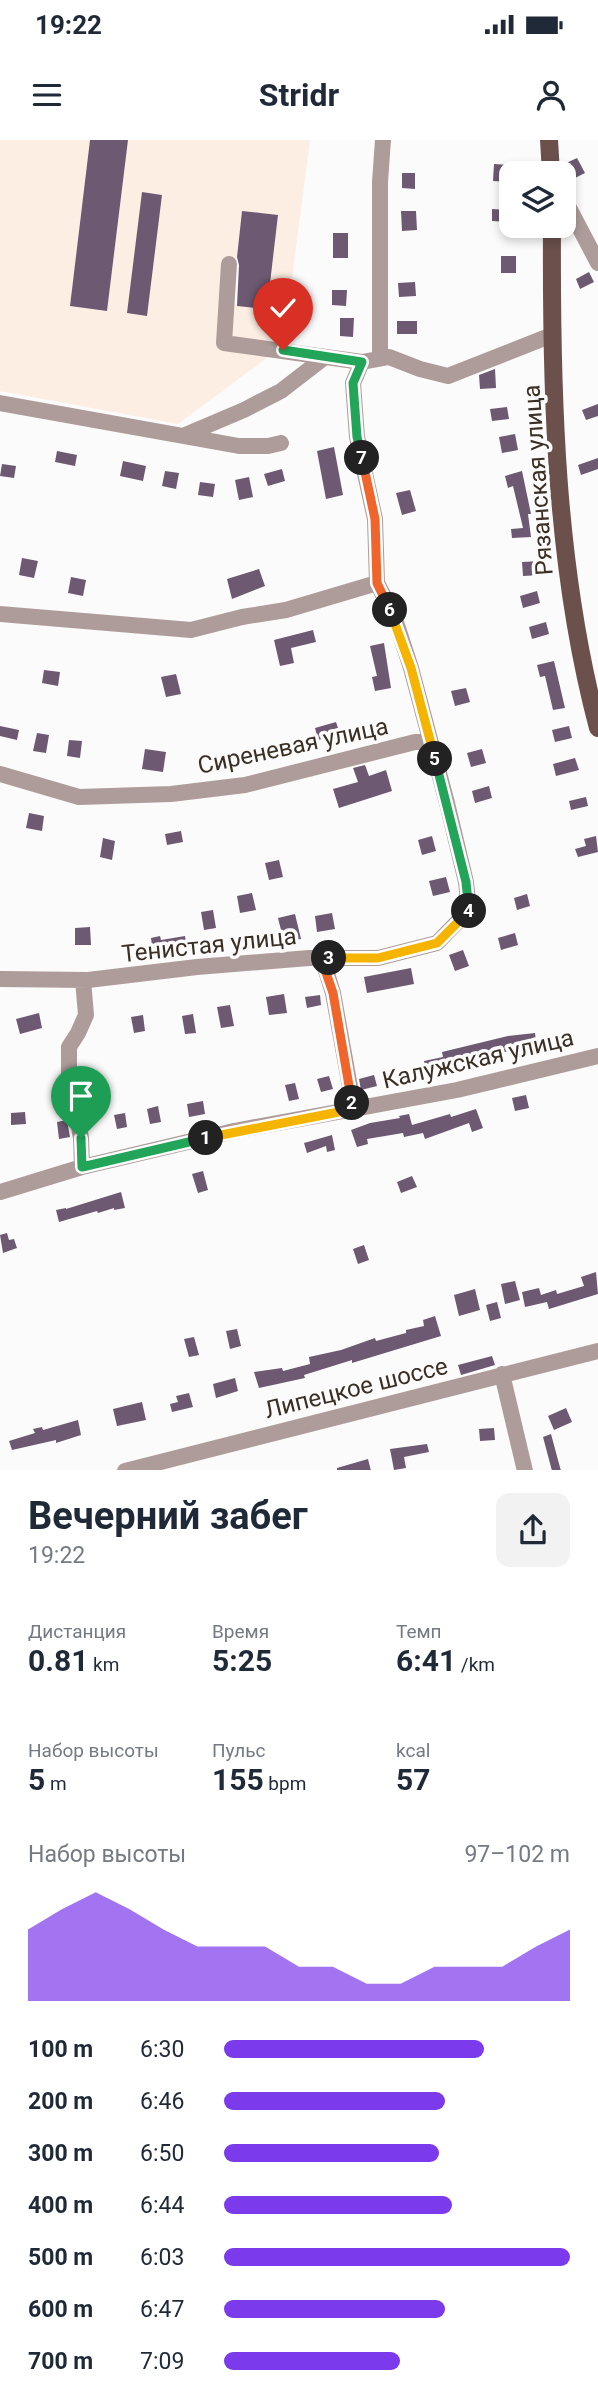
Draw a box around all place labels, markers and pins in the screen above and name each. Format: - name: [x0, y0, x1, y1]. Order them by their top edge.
- pin: [253, 278, 313, 350]
- pin: 7: [344, 440, 380, 476]
- pin: 6: [372, 592, 408, 628]
- pin: 5: [418, 742, 452, 776]
- pin: 4: [452, 894, 486, 928]
- pin: 3: [312, 940, 346, 976]
- pin: [51, 1066, 111, 1138]
- pin: 2: [334, 1086, 370, 1121]
- pin: 1: [188, 1121, 224, 1156]

